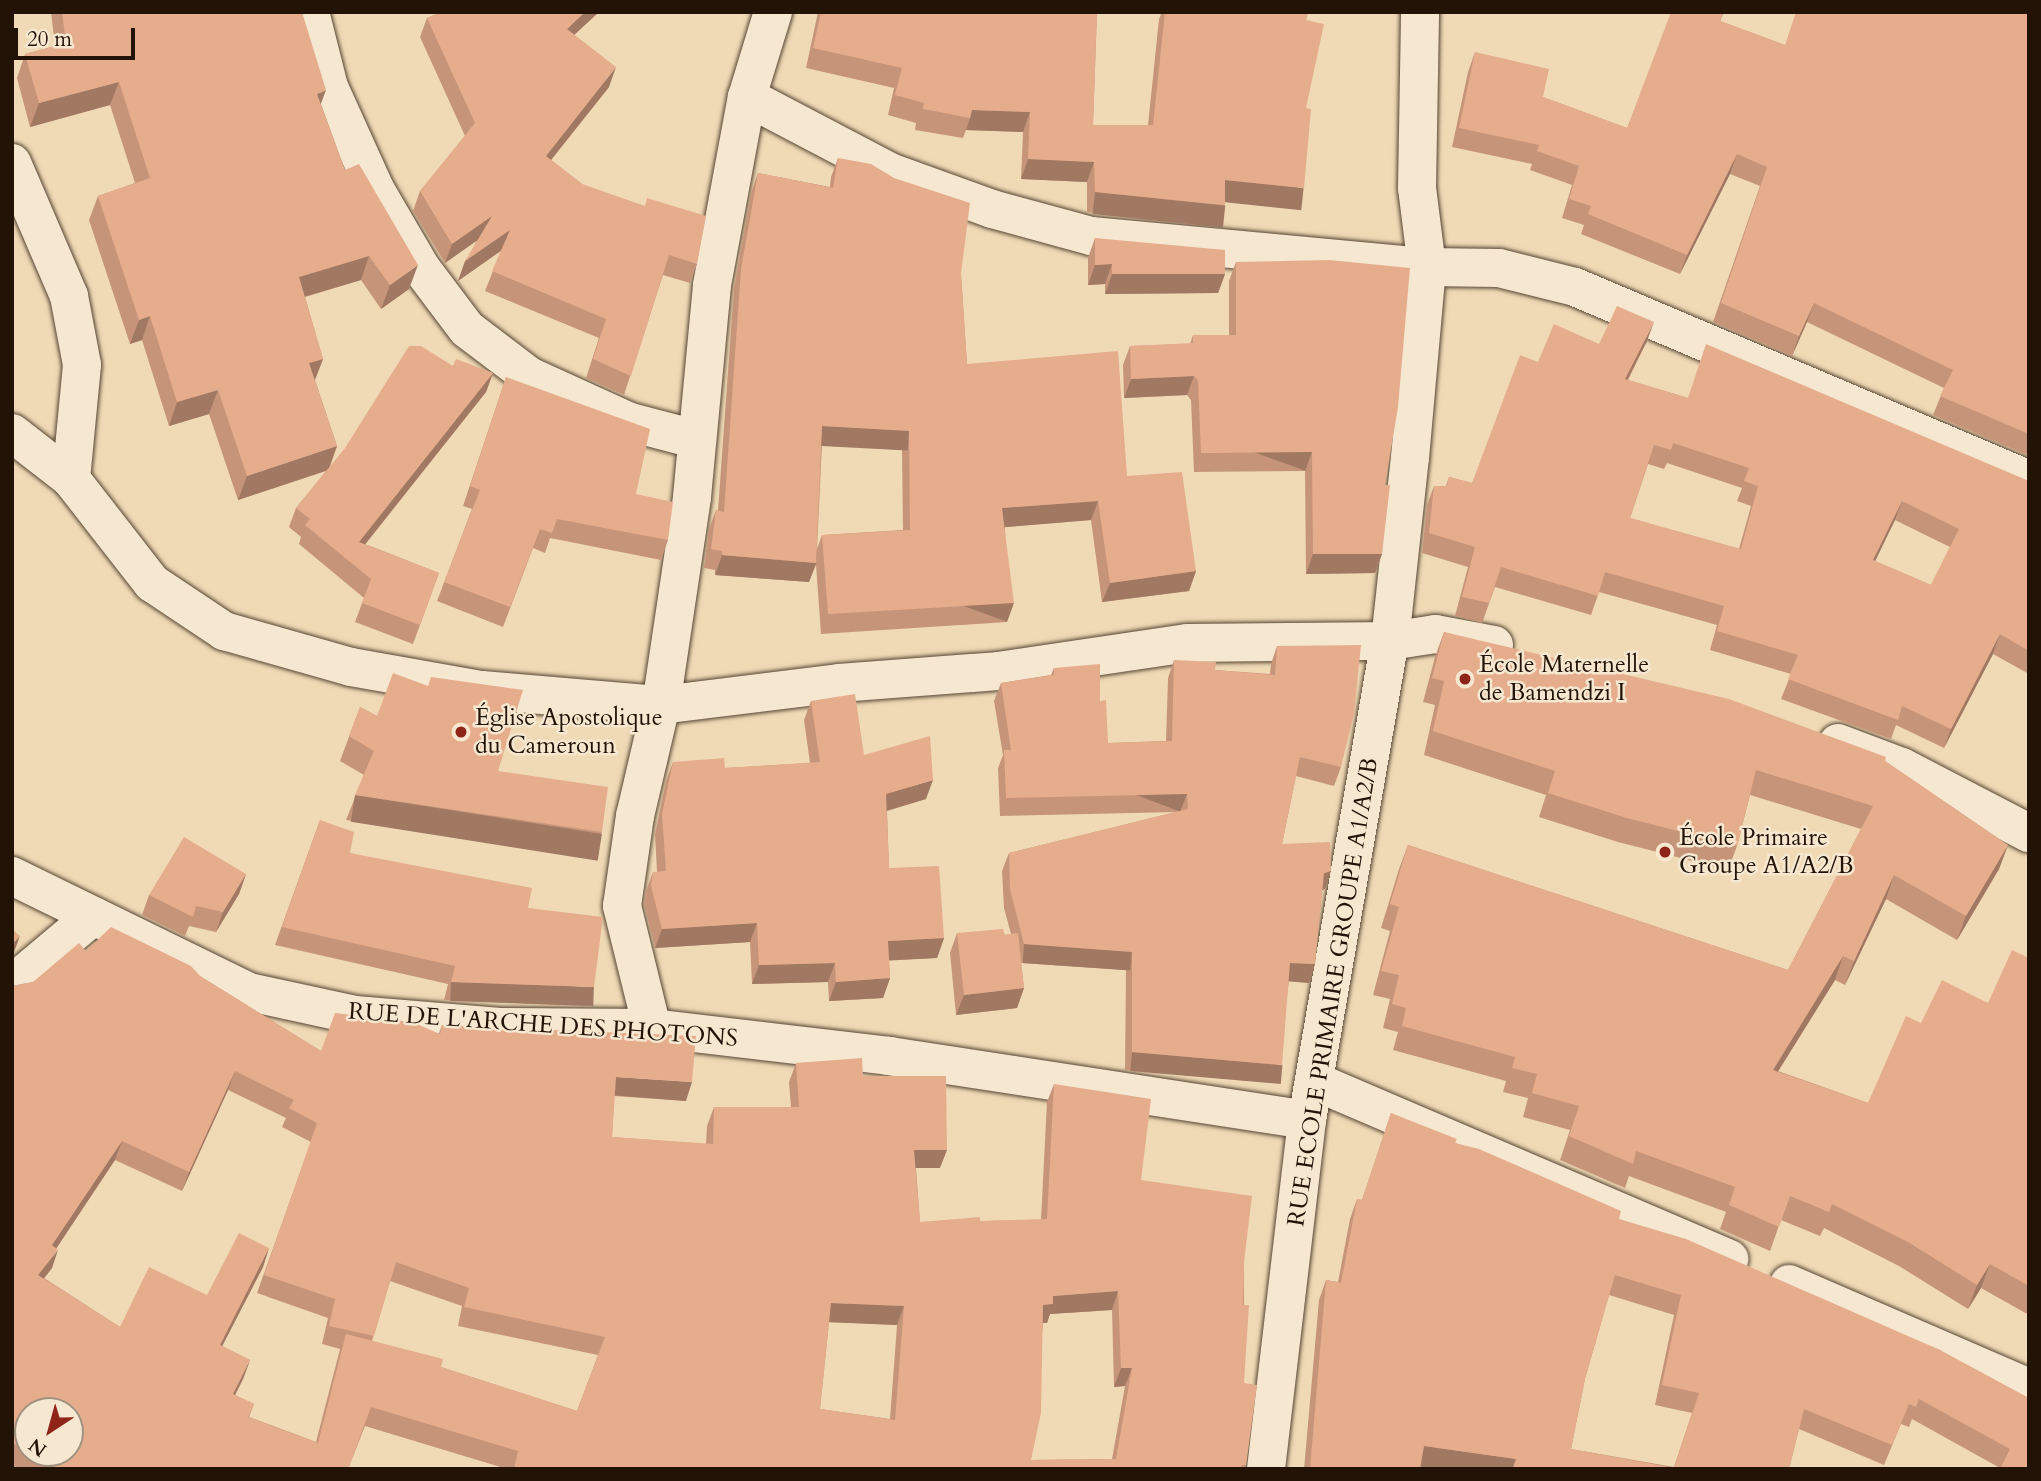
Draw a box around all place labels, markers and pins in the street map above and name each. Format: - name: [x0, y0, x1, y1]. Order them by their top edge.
- place label: École Maternelle de Bamendzi I: [1479, 651, 1649, 707]
- marker: École Maternelle de Bamendzi I: [1457, 671, 1473, 687]
- place label: Église Apostolique du Cameroun: [475, 704, 663, 760]
- marker: Église Apostolique du Cameroun: [453, 724, 469, 740]
- place label: École Primaire Groupe A1/A2/B: [1679, 824, 1854, 880]
- marker: École Primaire Groupe A1/A2/B: [1657, 844, 1673, 860]

